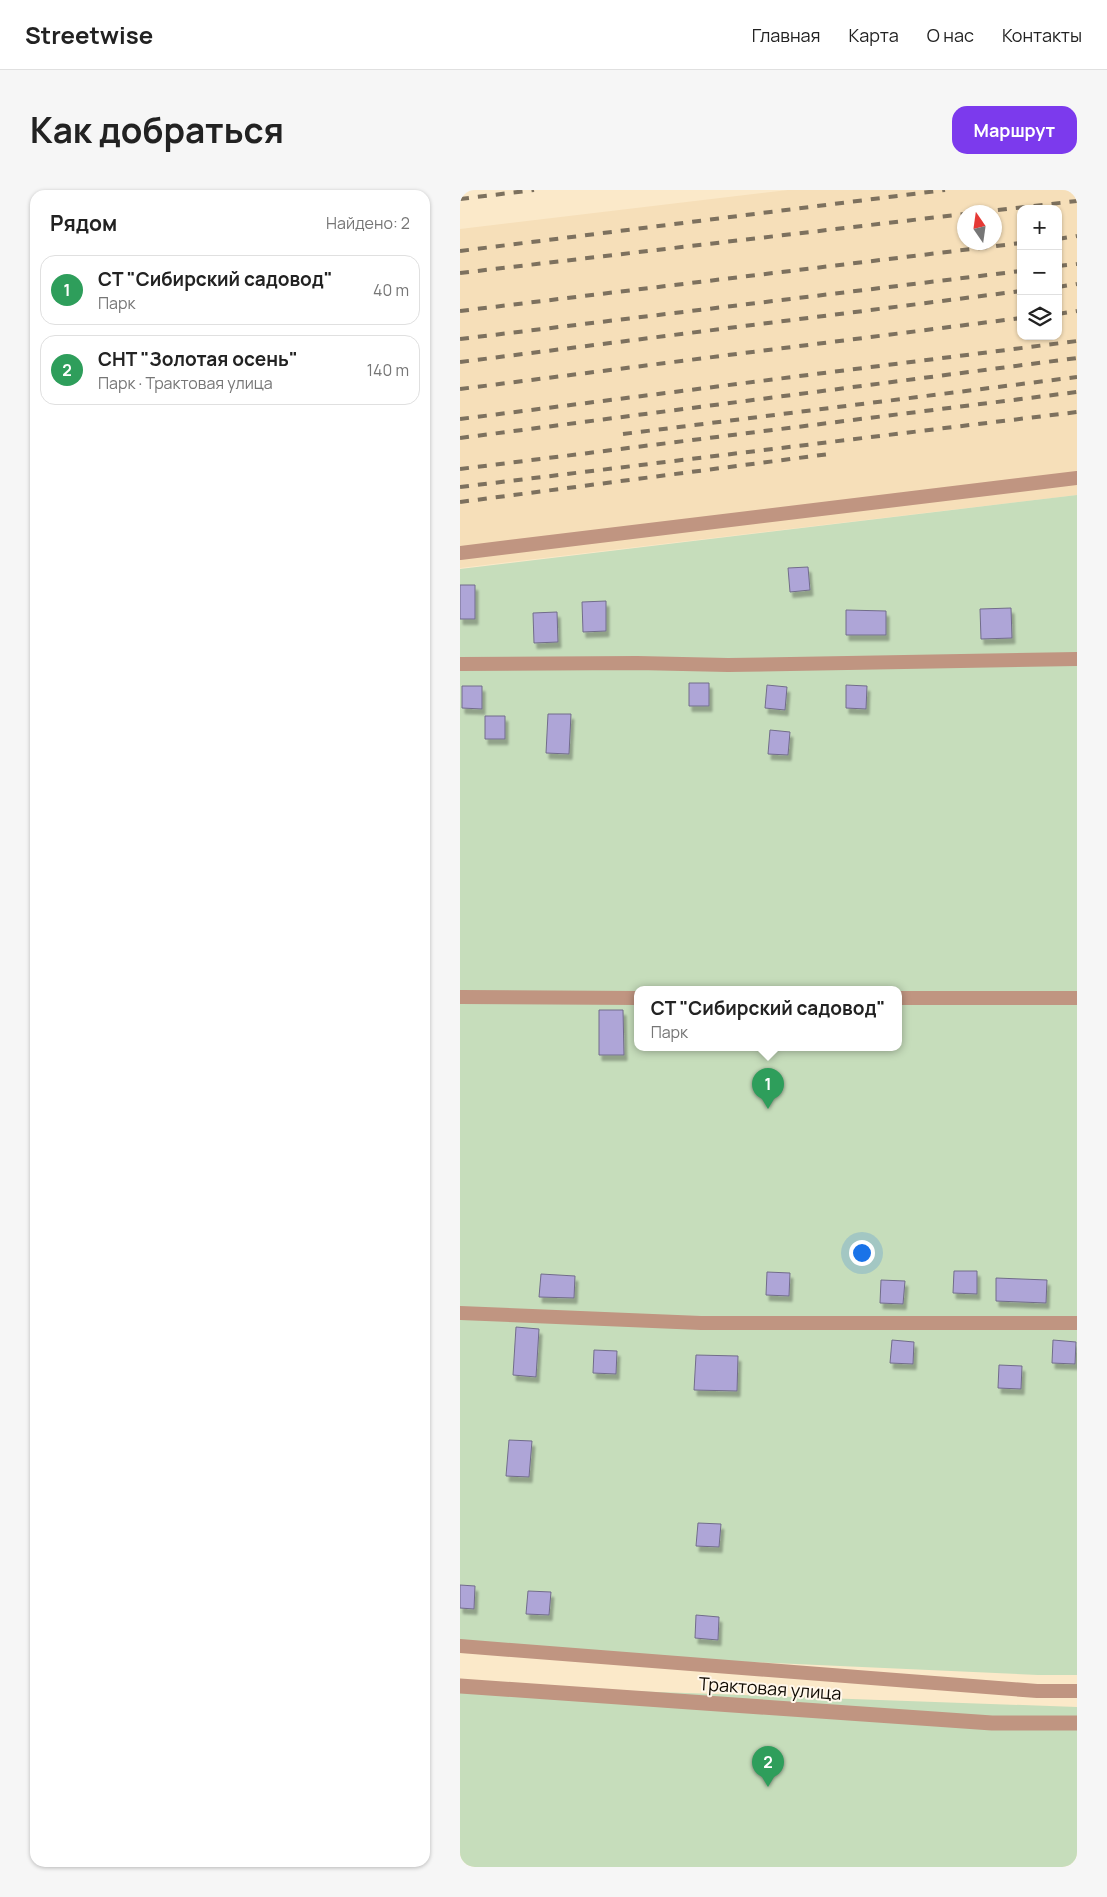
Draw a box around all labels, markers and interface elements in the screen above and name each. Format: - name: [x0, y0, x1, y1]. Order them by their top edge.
- text: Streetwise: [25, 18, 153, 51]
- text: Главная: [752, 23, 821, 47]
- text: Карта: [849, 23, 899, 47]
- text: О нас: [927, 23, 974, 47]
- text: Контакты: [1002, 23, 1082, 47]
- text: Как добраться: [30, 106, 284, 154]
- button: Маршрут: [952, 106, 1077, 154]
- north arrow: [957, 205, 1002, 250]
- map controls: [1017, 205, 1062, 340]
- button: +: [1017, 205, 1062, 250]
- text: Рядом: [50, 209, 117, 237]
- text: Найдено: 2: [326, 212, 410, 234]
- button: −: [1017, 250, 1062, 295]
- text: СТ "Сибирский садовод": [98, 266, 333, 292]
- text: 1: [63, 279, 71, 301]
- text: 40 m: [373, 279, 409, 301]
- text: Парк: [98, 292, 135, 314]
- button: layers: [1017, 295, 1062, 340]
- text: СНТ "Золотая осень": [98, 346, 298, 372]
- text: 2: [62, 359, 72, 381]
- text: 140 m: [367, 359, 409, 381]
- text: Парк · Трактовая улица: [98, 372, 273, 394]
- popup: [634, 986, 902, 1051]
- text: СТ "Сибирский садовод": [651, 995, 885, 1021]
- text: Парк: [651, 1021, 688, 1043]
- pin: 1: [752, 1068, 784, 1109]
- your location: [849, 1240, 875, 1266]
- street label: Трактовая улица: [698, 1671, 842, 1705]
- pin: 2: [752, 1746, 784, 1787]

